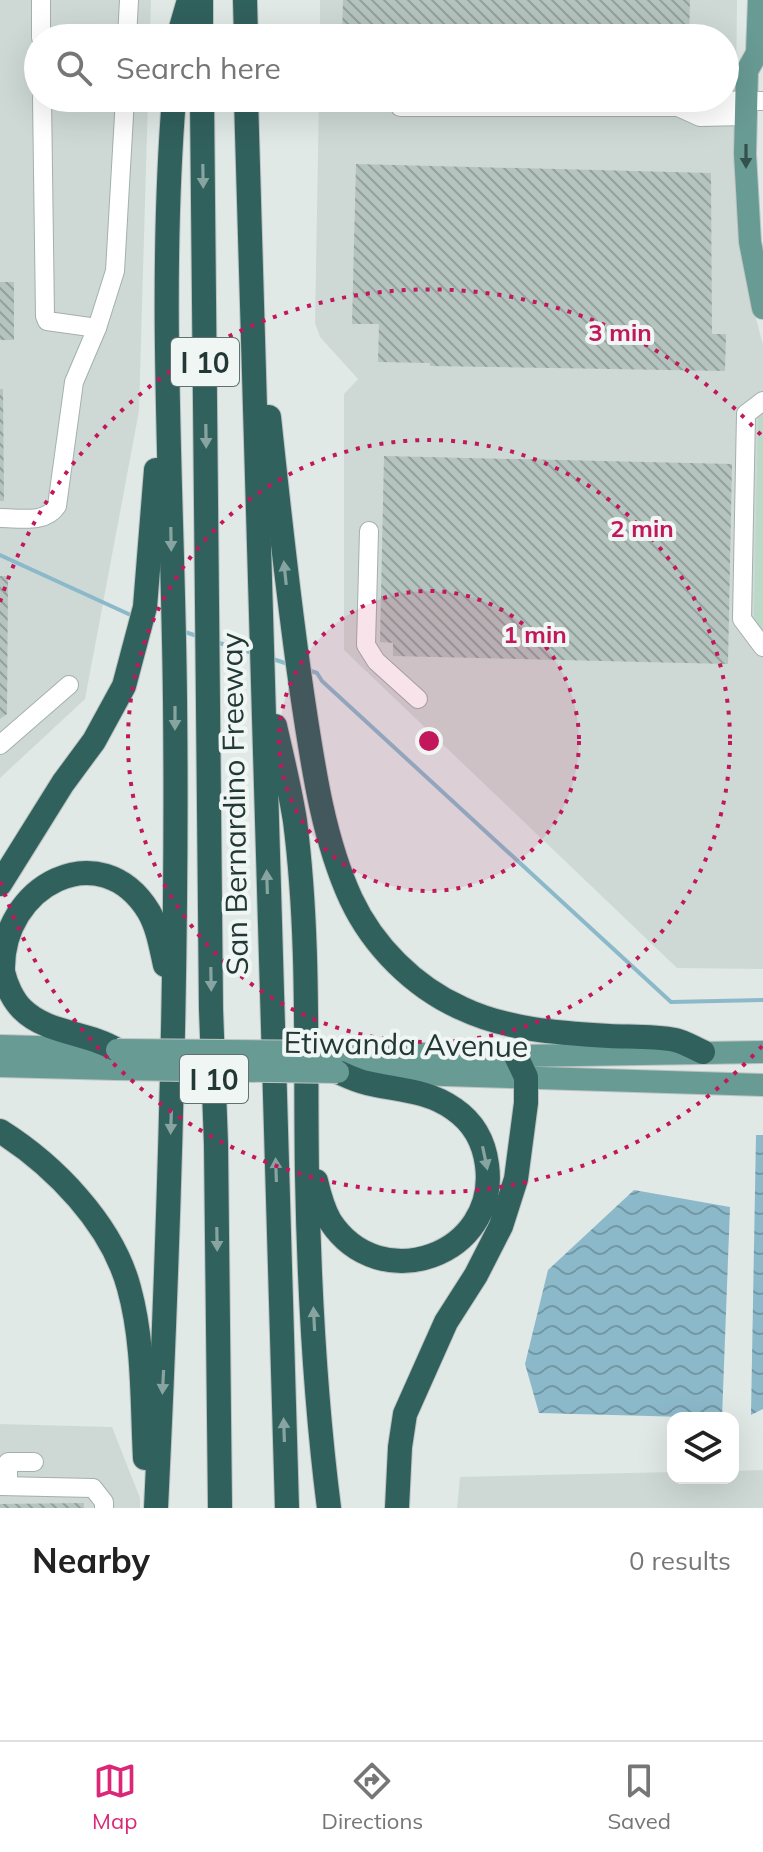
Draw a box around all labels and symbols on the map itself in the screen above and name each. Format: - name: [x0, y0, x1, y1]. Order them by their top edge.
- one-way arrow: [740, 144, 752, 169]
- one-way arrow: [197, 164, 209, 189]
- text: 3 min: [588, 317, 652, 347]
- road number: I 10: [171, 338, 239, 386]
- one-way arrow: [200, 424, 212, 449]
- text: 2 min: [610, 513, 674, 543]
- one-way arrow: [165, 527, 178, 552]
- one-way arrow: [278, 560, 291, 585]
- text: 1 min: [503, 619, 567, 649]
- street label: San Bernardino Freeway: [212, 632, 256, 976]
- one-way arrow: [169, 706, 181, 731]
- centre of rings: [415, 727, 443, 755]
- one-way arrow: [261, 869, 274, 894]
- one-way arrow: [205, 967, 217, 992]
- street label: Etiwanda Avenue: [283, 1023, 529, 1065]
- road number: I 10: [180, 1055, 248, 1103]
- one-way arrow: [164, 1110, 177, 1135]
- one-way arrow: [479, 1146, 492, 1171]
- one-way arrow: [270, 1157, 283, 1182]
- one-way arrow: [211, 1227, 223, 1252]
- one-way arrow: [307, 1306, 320, 1331]
- one-way arrow: [156, 1370, 169, 1395]
- one-way arrow: [278, 1417, 291, 1442]

